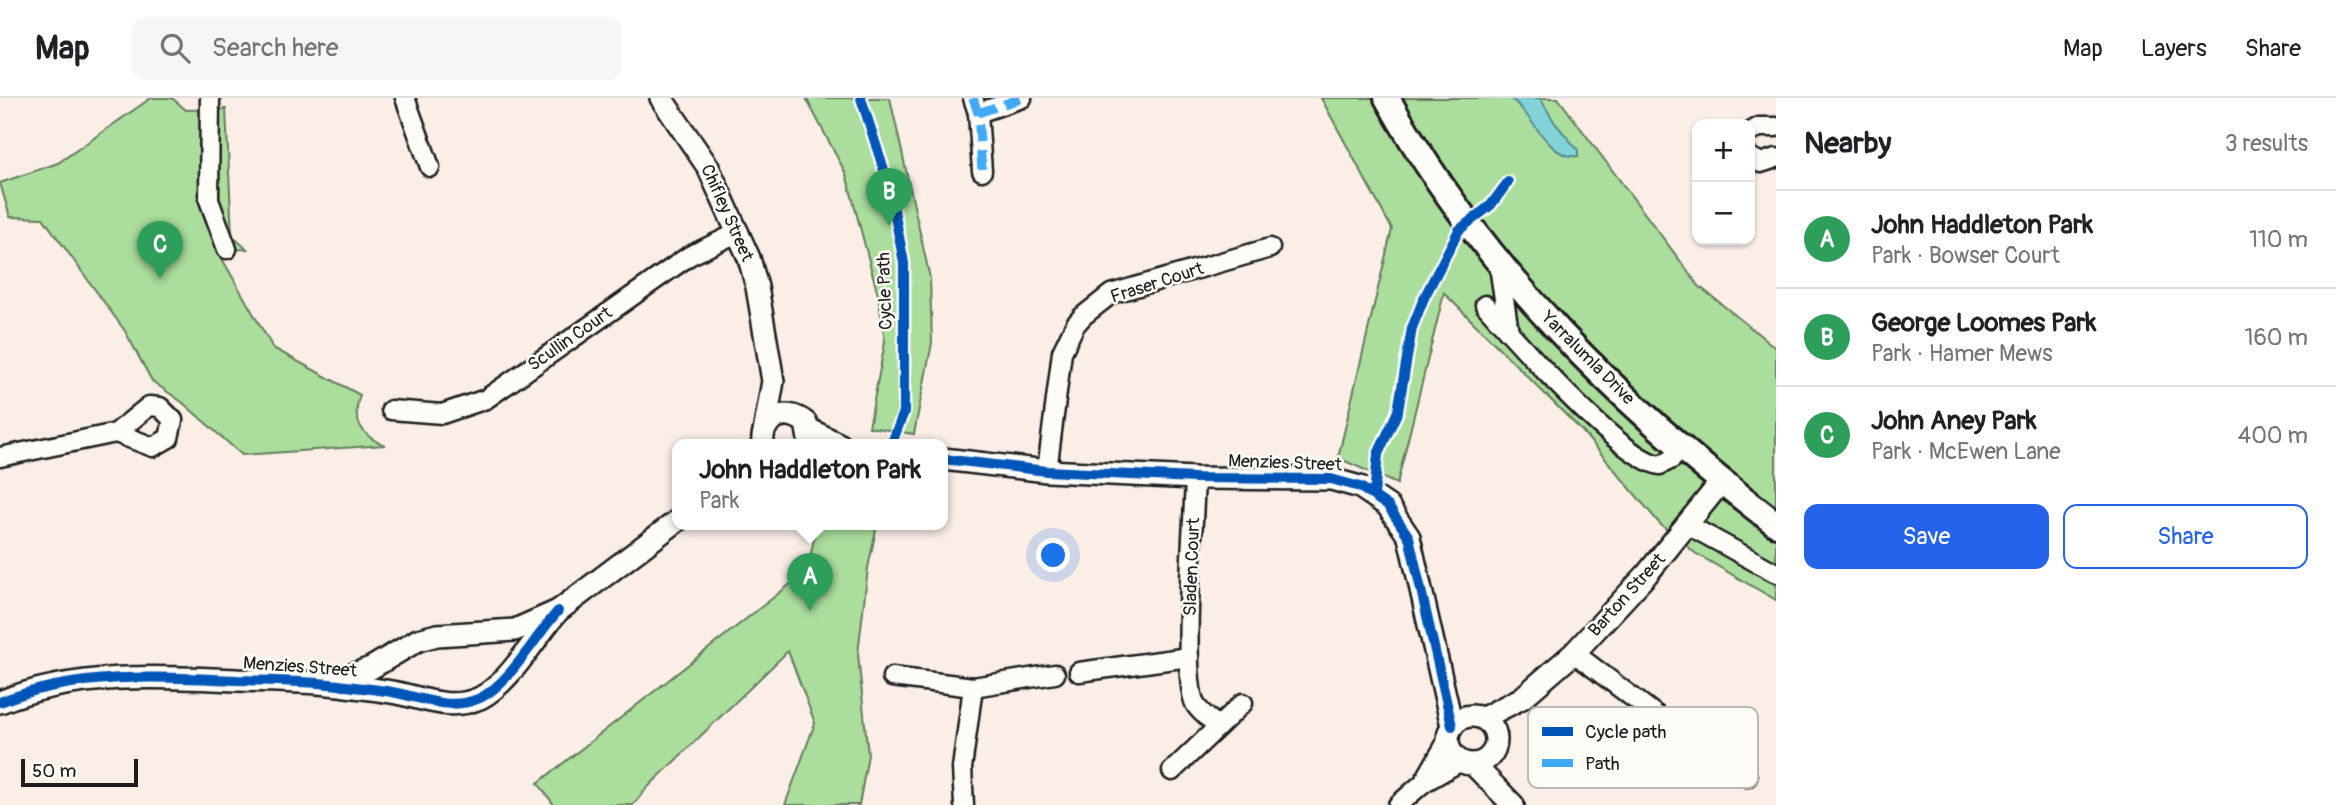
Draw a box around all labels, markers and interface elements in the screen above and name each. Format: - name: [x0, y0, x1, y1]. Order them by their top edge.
- search box: [132, 17, 622, 80]
- text: Map: [35, 28, 90, 69]
- icon: search: [156, 29, 194, 67]
- text: Search here: [212, 32, 339, 64]
- text: Map: [2063, 34, 2103, 63]
- text: Layers: [2141, 34, 2207, 63]
- text: Share: [2245, 34, 2301, 63]
- map controls: [1692, 119, 1755, 245]
- button: +: [1692, 119, 1755, 182]
- text: Nearby: [1804, 125, 1891, 162]
- text: 3 results: [2225, 129, 2308, 158]
- street label: Chifley Street: [695, 161, 759, 266]
- pin: B: [866, 168, 912, 226]
- button: −: [1692, 182, 1755, 245]
- text: John Haddleton Park: [1871, 209, 2093, 241]
- pin: C: [137, 221, 183, 279]
- text: A: [1820, 225, 1834, 254]
- text: 110 m: [2249, 225, 2308, 254]
- text: Park · Bowser Court: [1871, 241, 2060, 270]
- street label: Cycle Path: [872, 252, 898, 330]
- street label: Fraser Court: [1108, 257, 1207, 309]
- street label: Scullin Court: [523, 301, 617, 376]
- street label: Yarralumla Drive: [1536, 306, 1640, 410]
- text: George Loomes Park: [1871, 307, 2096, 339]
- text: B: [1820, 323, 1834, 352]
- text: 160 m: [2244, 323, 2308, 352]
- text: Park · Hamer Mews: [1871, 339, 2053, 368]
- text: John Aney Park: [1871, 405, 2037, 437]
- text: C: [1820, 421, 1834, 450]
- text: 400 m: [2238, 421, 2308, 450]
- text: Park · McEwen Lane: [1871, 437, 2061, 466]
- popup: [672, 439, 948, 530]
- street label: Menzies Street: [1228, 450, 1343, 477]
- text: John Haddleton Park: [699, 454, 921, 486]
- text: Park: [699, 486, 739, 515]
- button: Save: [1804, 504, 2049, 569]
- button: Share: [2063, 504, 2308, 569]
- street label: Sladen Court: [1179, 517, 1205, 617]
- your location: [1036, 538, 1070, 572]
- street label: Barton Street: [1583, 548, 1671, 642]
- pin: A: [787, 553, 833, 611]
- street label: Menzies Street: [242, 652, 358, 682]
- legend: [1528, 707, 1758, 788]
- text: Cycle path: [1585, 720, 1666, 744]
- text: Path: [1585, 752, 1620, 776]
- scale bar: [21, 756, 138, 788]
- text: 50 m: [32, 759, 76, 783]

